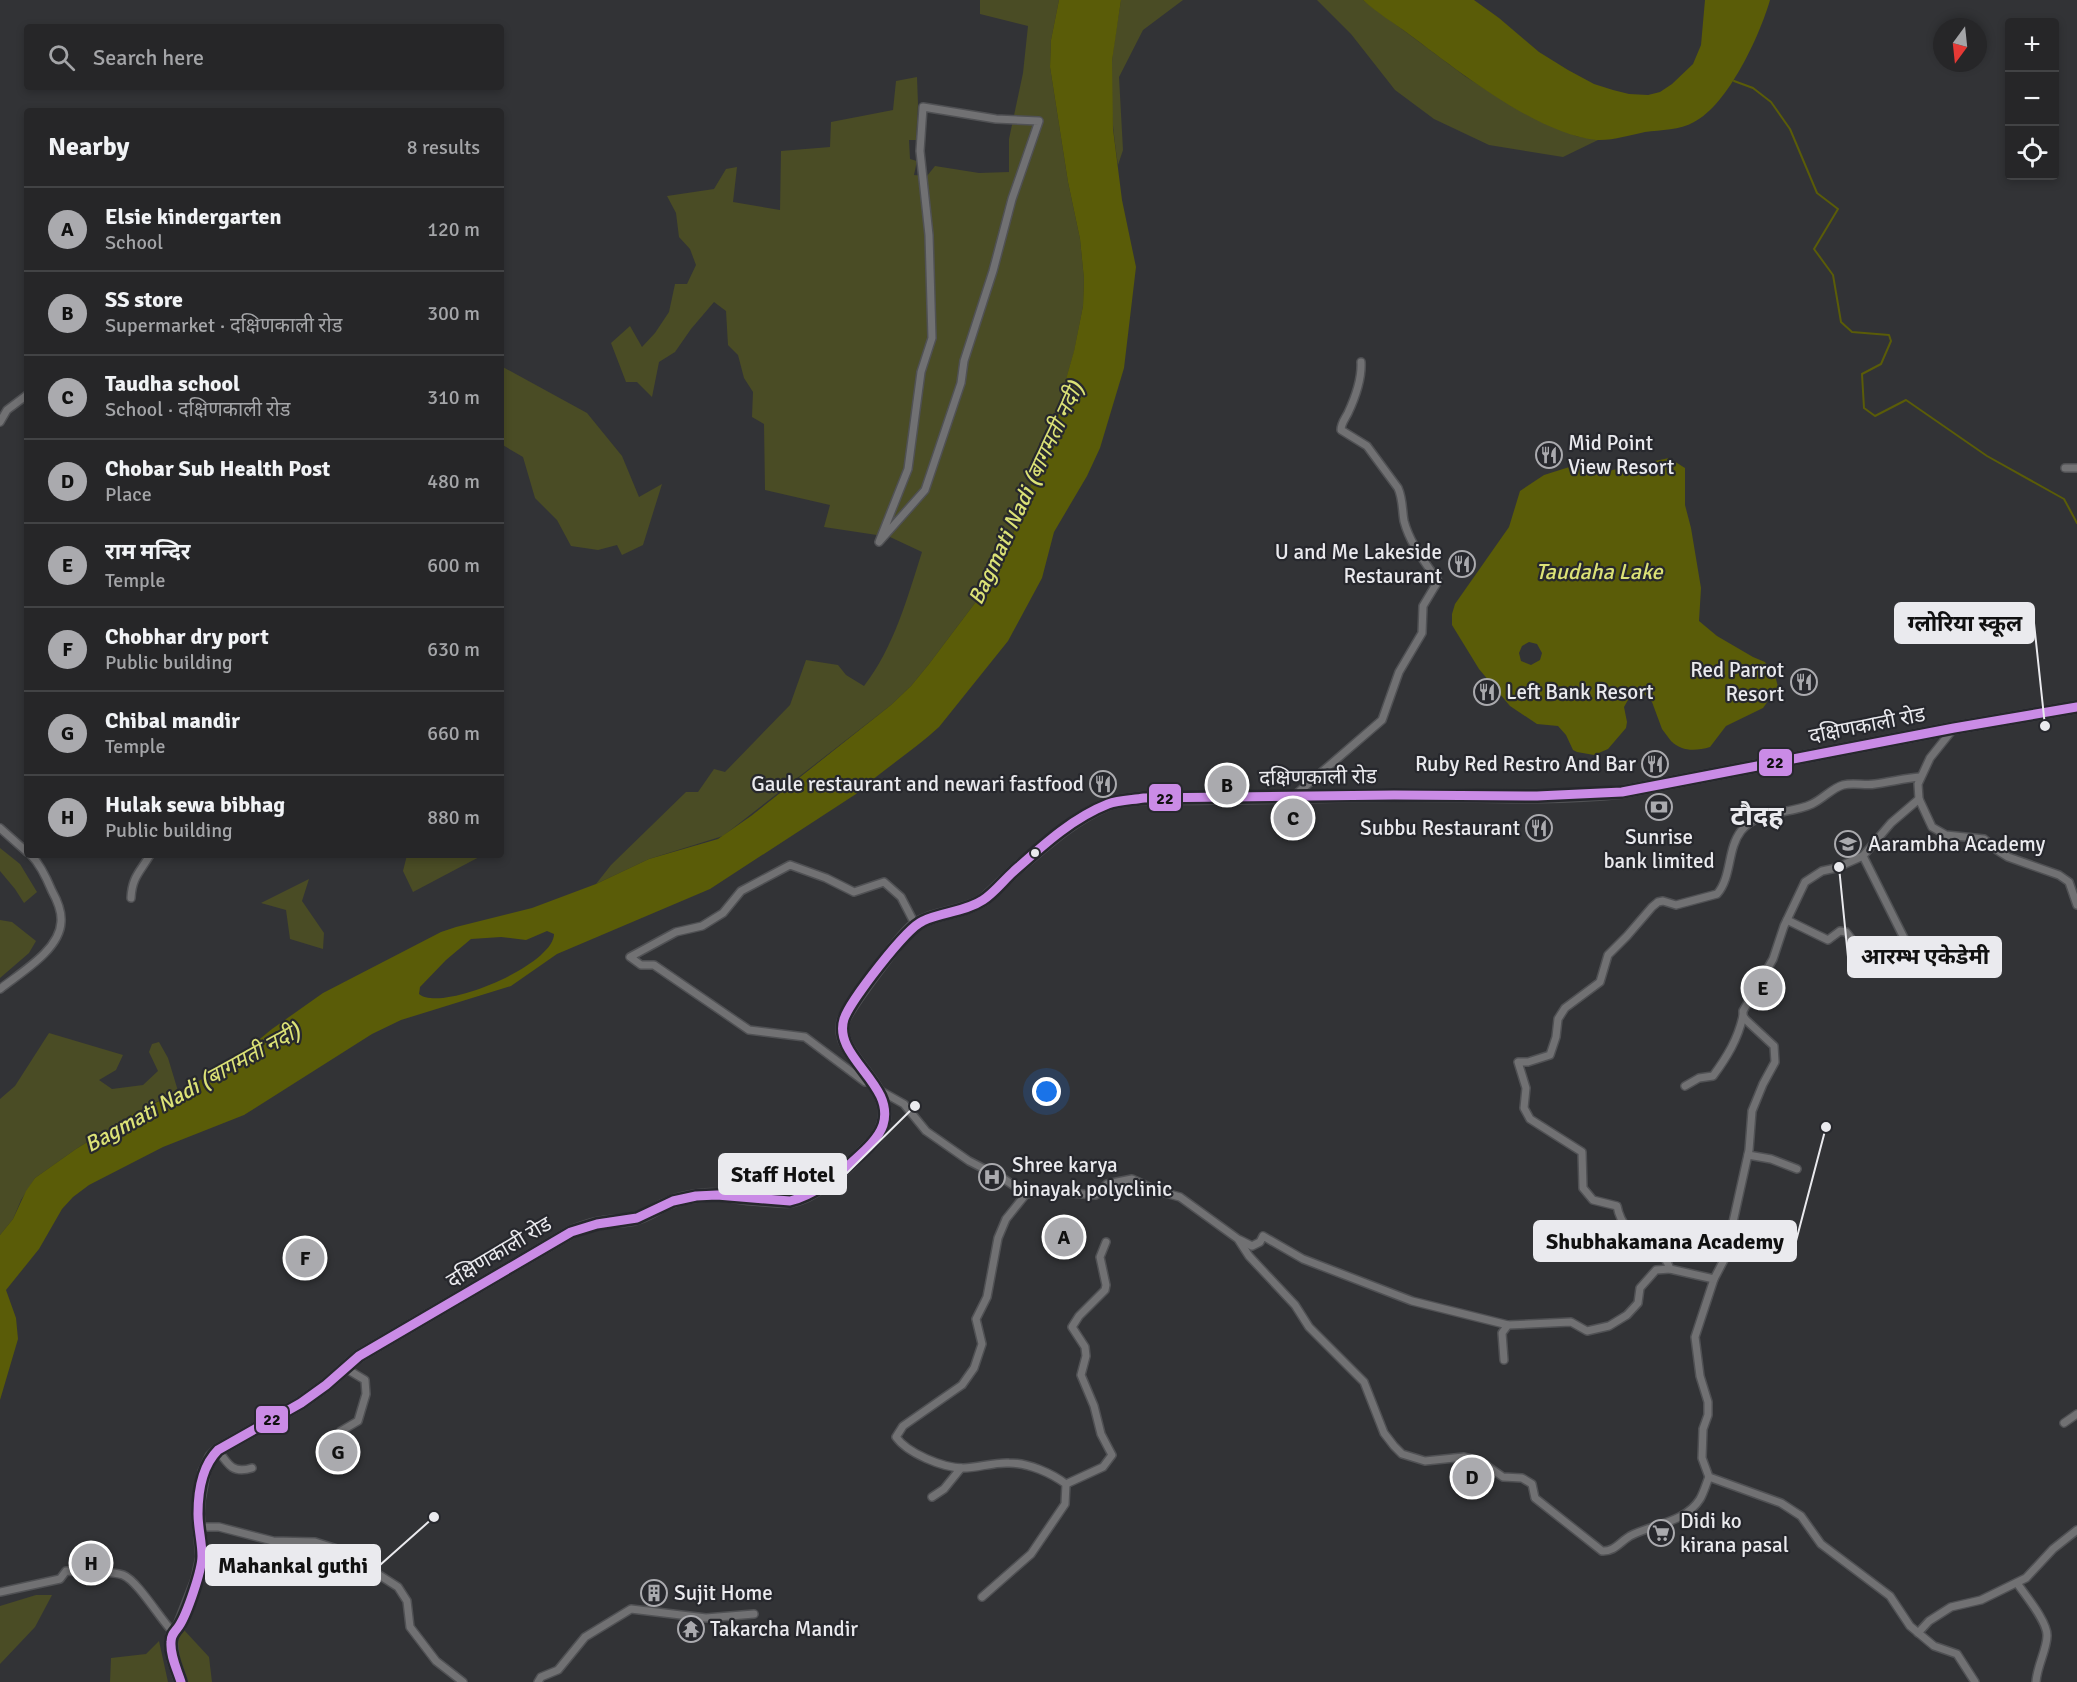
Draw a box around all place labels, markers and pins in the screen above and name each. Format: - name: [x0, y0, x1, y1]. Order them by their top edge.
- place label: Mid Point View Resort: [1568, 430, 1674, 480]
- restaurant icon: Mid Point View Resort: [1534, 440, 1564, 470]
- place label: U and Me Lakeside Restaurant: [1275, 539, 1442, 589]
- restaurant icon: U and Me Lakeside Restaurant: [1447, 549, 1477, 579]
- callout: ग्लोरिया स्कूल: [1895, 603, 2034, 643]
- place label: Red Parrot Resort: [1690, 657, 1784, 707]
- restaurant icon: Red Parrot Resort: [1789, 667, 1819, 697]
- restaurant icon: Left Bank Resort: [1472, 677, 1502, 707]
- place label: Left Bank Resort: [1506, 679, 1654, 705]
- restaurant icon: Ruby Red Restro And Bar: [1640, 749, 1670, 779]
- place label: Ruby Red Restro And Bar: [1415, 751, 1636, 777]
- pin: B: [1208, 762, 1246, 808]
- restaurant icon: Gaule restaurant and newari fastfood: [1088, 769, 1118, 799]
- place label: Gaule restaurant and newari fastfood: [751, 771, 1084, 797]
- bank icon: Sunrise bank limited: [1644, 792, 1674, 822]
- pin: C: [1274, 796, 1312, 840]
- restaurant icon: Subbu Restaurant: [1524, 813, 1554, 843]
- place label: Subbu Restaurant: [1360, 815, 1520, 841]
- place label: Sunrise bank limited: [1603, 824, 1715, 874]
- school or university icon: Aarambha Academy: [1833, 829, 1863, 859]
- place label: Aarambha Academy: [1868, 831, 2045, 857]
- unlabelled marker: [1029, 847, 1041, 859]
- callout: आरम्भ एकेडेमी: [1848, 937, 2001, 977]
- pin: E: [1744, 966, 1782, 1010]
- place label: Shree karya binayak polyclinic: [1012, 1152, 1172, 1202]
- callout: Staff Hotel: [719, 1154, 846, 1194]
- hospital icon: Shree karya binayak polyclinic: [977, 1162, 1007, 1192]
- pin: A: [1044, 1214, 1084, 1260]
- callout: Shubhakamana Academy: [1534, 1221, 1796, 1261]
- pin: F: [286, 1236, 324, 1280]
- pin: G: [318, 1430, 358, 1474]
- pin: D: [1452, 1454, 1492, 1500]
- place label: Didi ko kirana pasal: [1680, 1508, 1789, 1558]
- supermarket icon: Didi ko kirana pasal: [1646, 1518, 1676, 1548]
- pin: H: [72, 1540, 110, 1586]
- callout: Mahankal guthi: [206, 1545, 380, 1585]
- building icon: Sujit Home: [639, 1578, 669, 1608]
- place label: Sujit Home: [674, 1580, 773, 1606]
- temple icon: Takarcha Mandir: [676, 1614, 706, 1644]
- place label: Takarcha Mandir: [710, 1616, 858, 1642]

